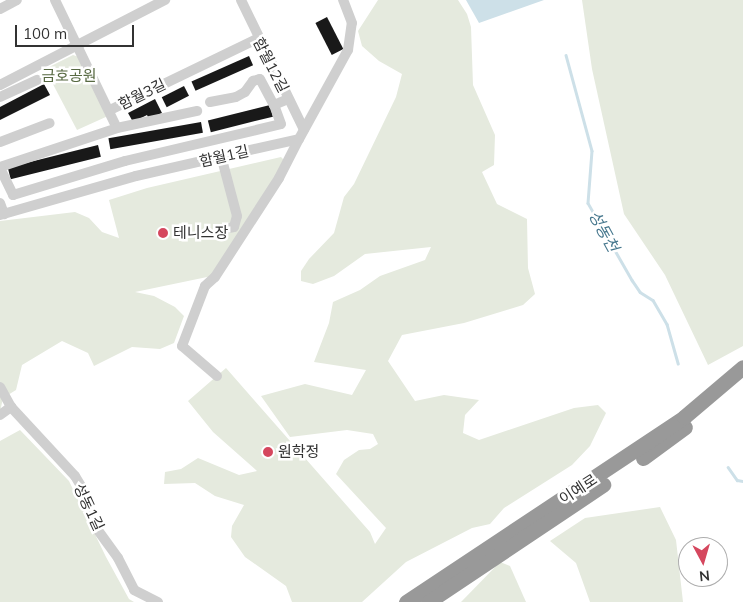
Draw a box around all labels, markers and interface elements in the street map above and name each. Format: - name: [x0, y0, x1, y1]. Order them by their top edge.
- scale bar: [18, 15, 136, 47]
- text: 100 m: [23, 24, 67, 43]
- street label: 함월12길: [249, 34, 293, 96]
- park label: 금호공원: [41, 67, 97, 85]
- street label: 함월3길: [115, 75, 169, 113]
- street label: 함월1길: [197, 142, 251, 170]
- water label: 성동천: [585, 207, 623, 255]
- place label: 테니스장: [173, 224, 228, 242]
- marker: 테니스장: [157, 227, 169, 239]
- place label: 원학정: [278, 443, 319, 461]
- marker: 원학정: [262, 446, 274, 458]
- street label: 이예로: [556, 470, 600, 508]
- street label: 성동1길: [70, 480, 108, 534]
- north arrow: [678, 537, 728, 587]
- text: N: [698, 566, 711, 585]

